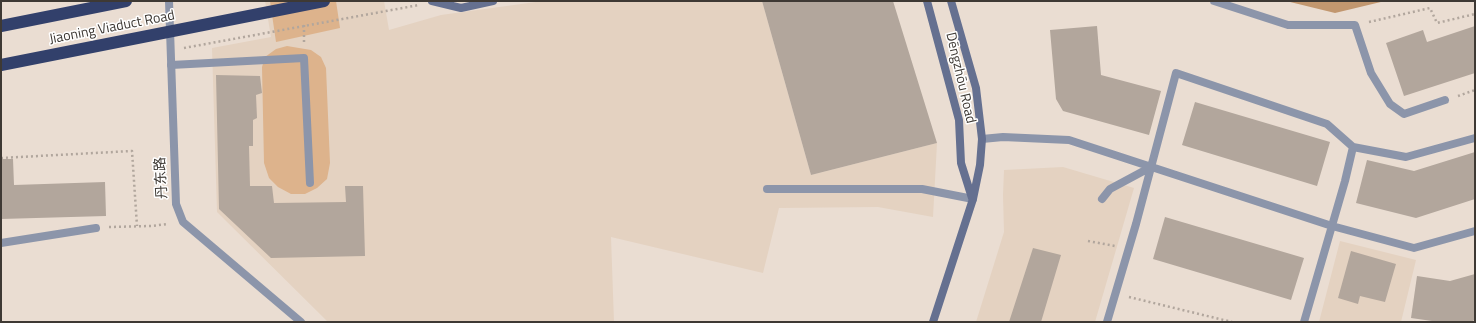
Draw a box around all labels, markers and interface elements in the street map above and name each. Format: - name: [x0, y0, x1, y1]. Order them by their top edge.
- street label: Jiaoning Viaduct Road: [48, 8, 176, 48]
- street label: Dēngzhōu Road: [941, 31, 979, 125]
- street label: 丹东路: [153, 157, 171, 199]

